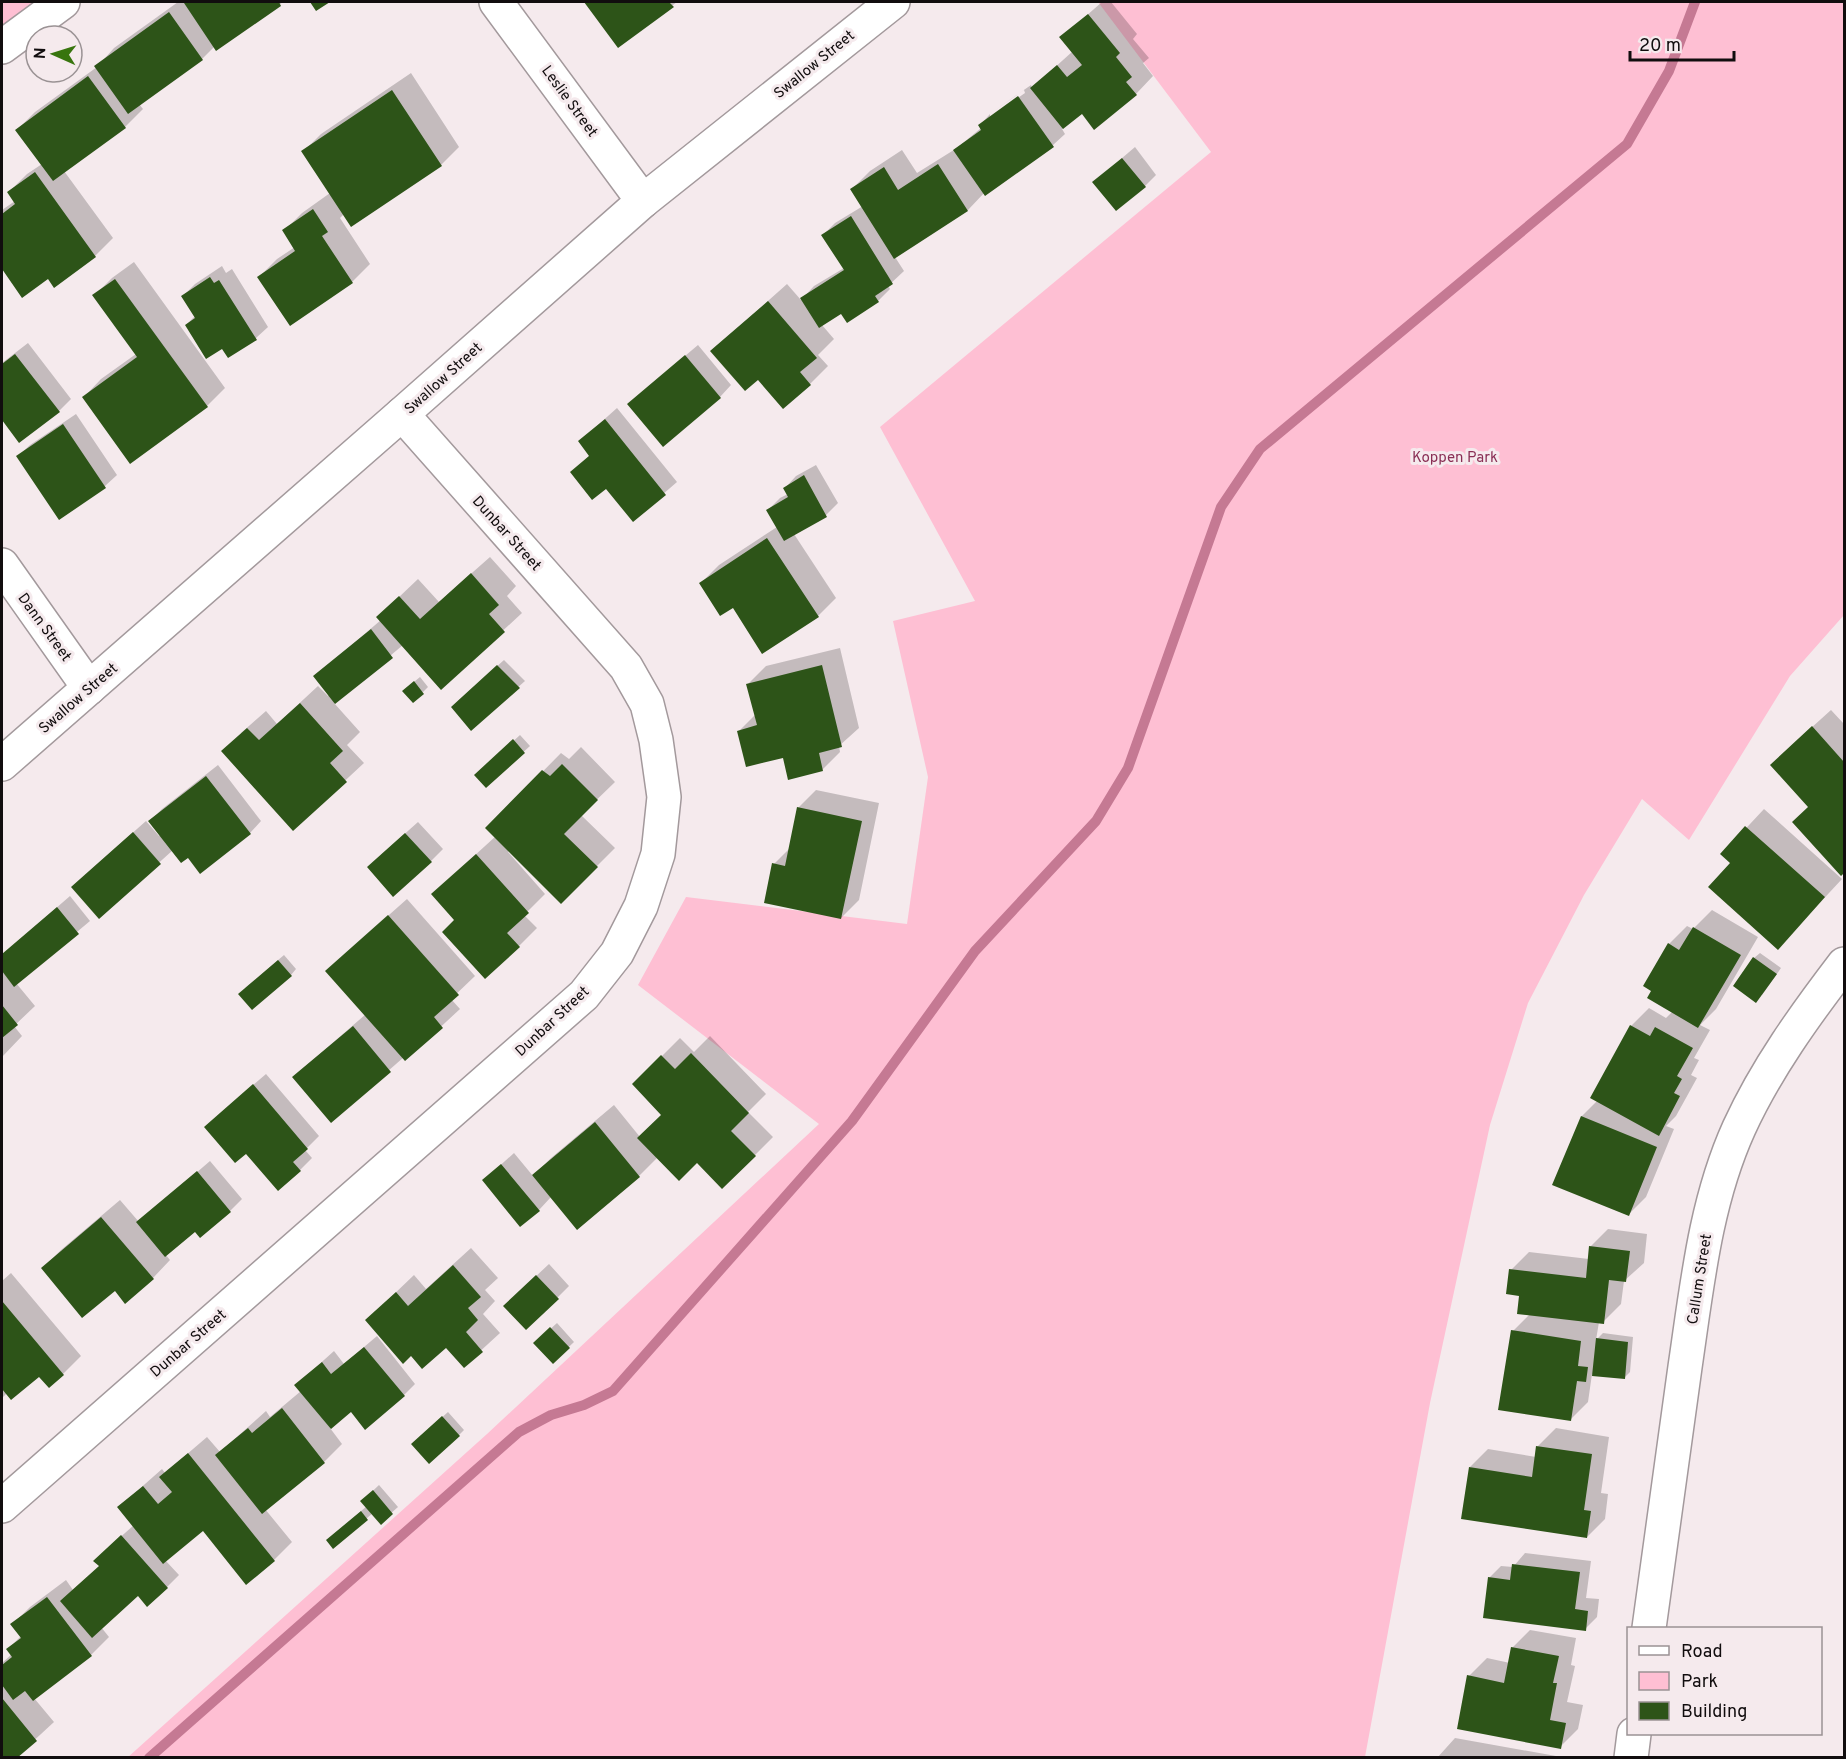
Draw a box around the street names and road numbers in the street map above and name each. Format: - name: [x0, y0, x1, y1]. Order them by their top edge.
- street label: Swallow Street: [771, 27, 859, 104]
- street label: Leslie Street: [536, 62, 601, 141]
- street label: Swallow Street: [401, 339, 487, 419]
- street label: Dunbar Street: [467, 492, 545, 576]
- street label: Dann Street: [13, 590, 75, 666]
- street label: Swallow Street: [36, 660, 122, 739]
- street label: Dunbar Street: [512, 983, 594, 1061]
- street label: Callum Street: [1684, 1233, 1717, 1326]
- street label: Dunbar Street: [147, 1306, 231, 1382]

